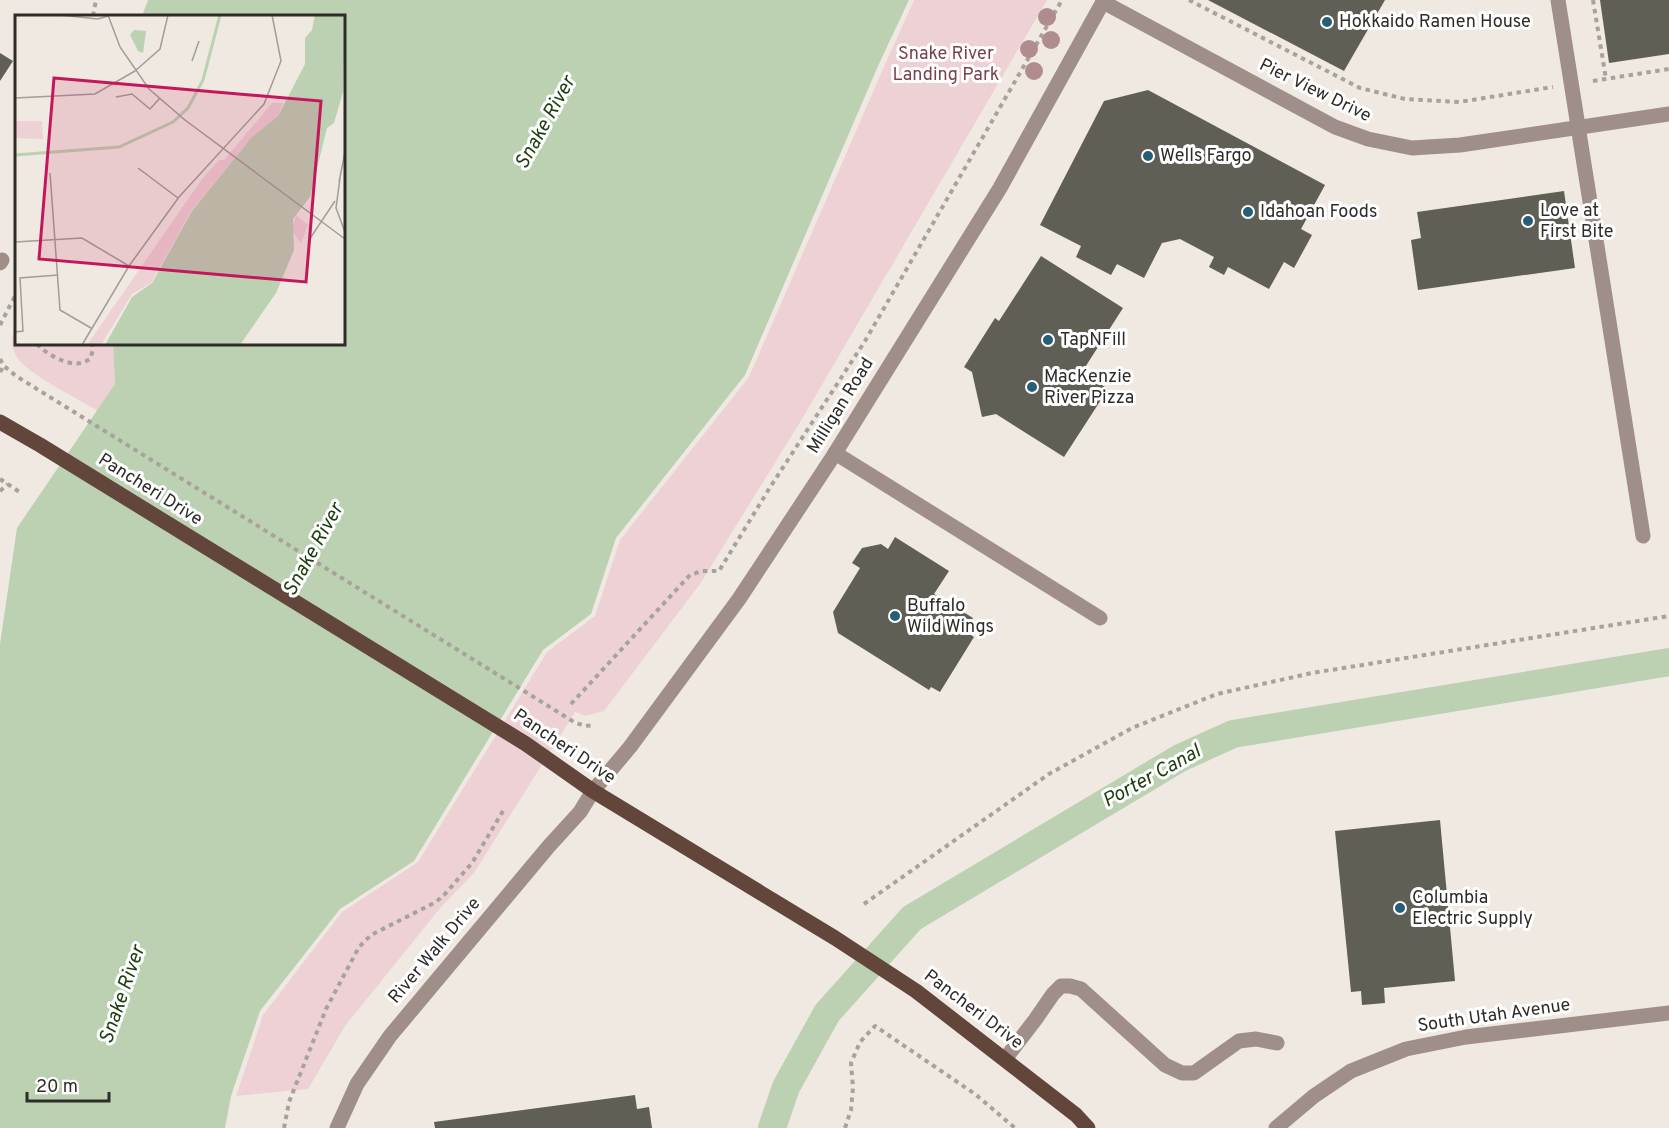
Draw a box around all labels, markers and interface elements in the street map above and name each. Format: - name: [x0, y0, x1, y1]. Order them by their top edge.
- place label: Hokkaido Ramen House: [1339, 11, 1531, 34]
- inset map: [15, 15, 345, 345]
- marker: Hokkaido Ramen House: [1320, 15, 1334, 29]
- park label: Snake River Landing Park: [893, 43, 999, 87]
- street label: Pier View Drive: [1255, 54, 1375, 128]
- water label: Snake River: [510, 71, 583, 174]
- place label: Wells Fargo: [1160, 145, 1252, 168]
- marker: Wells Fargo: [1141, 149, 1155, 163]
- place label: Love at First Bite: [1540, 200, 1614, 244]
- place label: Idahoan Foods: [1260, 201, 1377, 224]
- marker: Idahoan Foods: [1241, 205, 1255, 219]
- marker: Love at First Bite: [1521, 214, 1535, 228]
- place label: TapNFill: [1060, 329, 1126, 352]
- marker: TapNFill: [1041, 333, 1055, 347]
- street label: Milligan Road: [802, 354, 880, 458]
- place label: MacKenzie River Pizza: [1044, 366, 1134, 410]
- marker: MacKenzie River Pizza: [1025, 380, 1039, 394]
- street label: Pancheri Drive: [94, 449, 206, 531]
- water label: Snake River: [278, 498, 351, 601]
- place label: Buffalo Wild Wings: [907, 595, 994, 639]
- marker: Buffalo Wild Wings: [888, 609, 902, 623]
- street label: Pancheri Drive: [508, 704, 620, 790]
- water label: Porter Canal: [1098, 739, 1206, 815]
- place label: Columbia Electric Supply: [1412, 887, 1533, 931]
- street label: River Walk Drive: [384, 893, 486, 1009]
- marker: Columbia Electric Supply: [1393, 901, 1407, 915]
- water label: Snake River: [94, 941, 152, 1048]
- street label: Pancheri Drive: [919, 965, 1027, 1055]
- street label: South Utah Avenue: [1416, 994, 1572, 1038]
- scale bar: [27, 1065, 110, 1103]
- text: 20 m: [36, 1076, 78, 1099]

